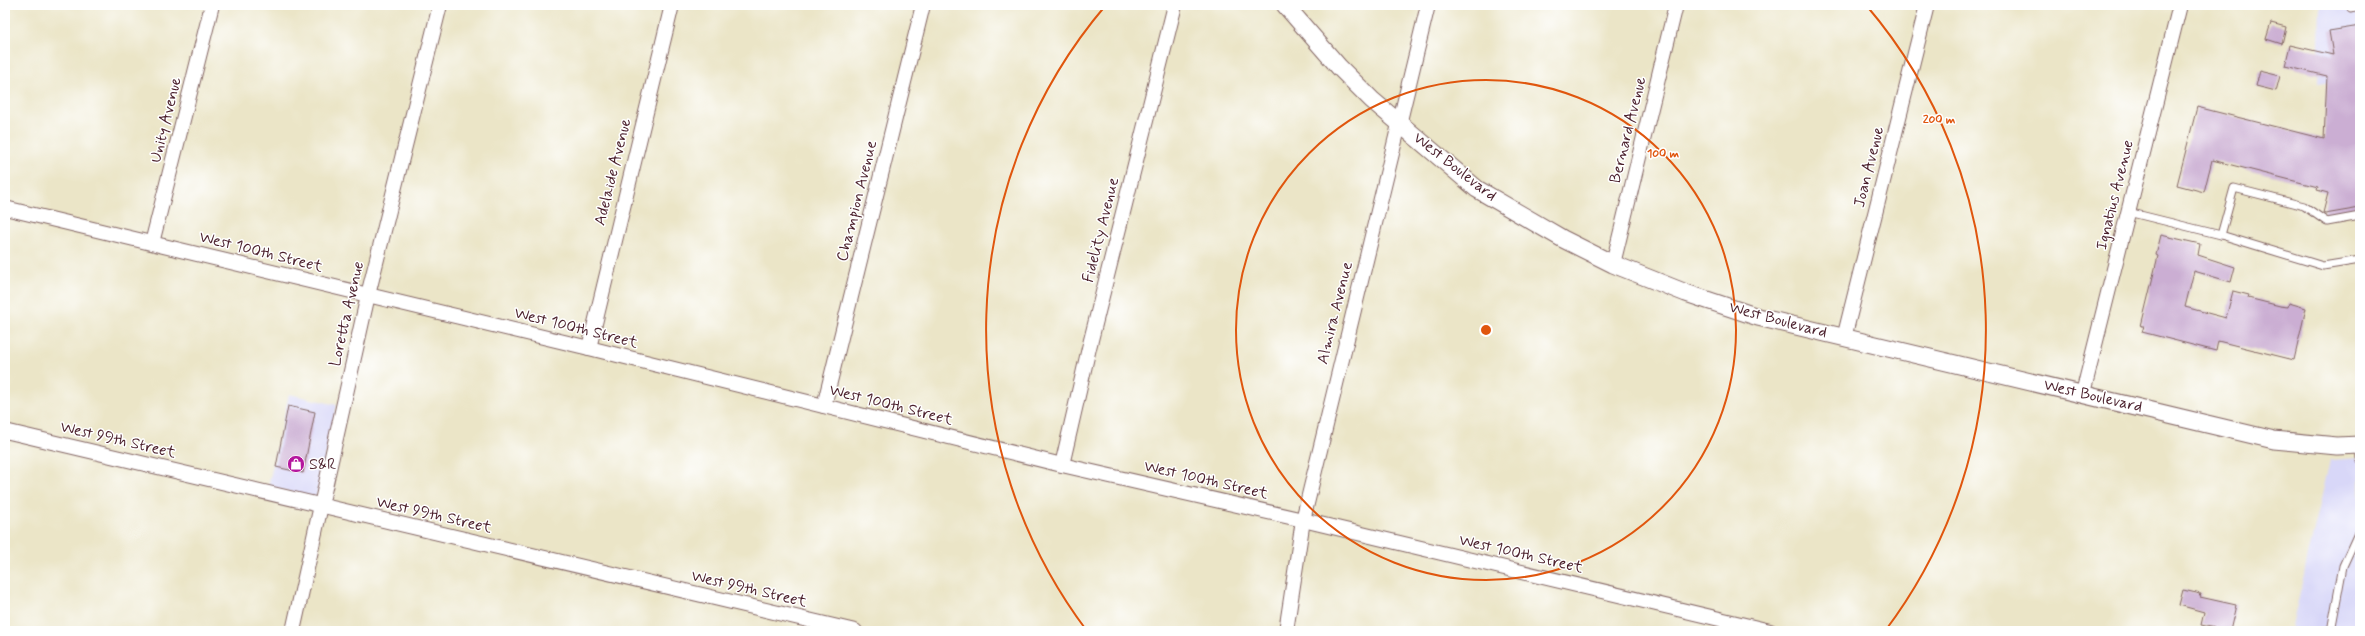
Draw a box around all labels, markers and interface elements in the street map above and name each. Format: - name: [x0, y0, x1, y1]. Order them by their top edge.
- street label: Bernard Avenue: [1605, 74, 1651, 185]
- street label: Unity Avenue: [145, 75, 187, 165]
- text: 200 m: [1923, 112, 1956, 128]
- street label: Adelaide Avenue: [590, 116, 637, 228]
- street label: Joan Avenue: [1849, 124, 1889, 210]
- street label: West Boulevard: [1409, 128, 1501, 206]
- street label: Champion Avenue: [832, 138, 882, 264]
- street label: Ignatius Avenue: [2091, 138, 2139, 252]
- text: 100 m: [1647, 146, 1680, 162]
- street label: Fidelity Avenue: [1078, 175, 1124, 285]
- street label: West 100th Street: [197, 226, 326, 278]
- street label: Loretta Avenue: [325, 259, 369, 369]
- street label: Almira Avenue: [1312, 259, 1358, 366]
- street label: West Boulevard: [1727, 297, 1829, 343]
- street label: West 100th Street: [512, 302, 641, 354]
- centre of rings: [1479, 323, 1493, 337]
- street label: West Boulevard: [2042, 374, 2144, 418]
- street label: West 100th Street: [827, 379, 956, 431]
- street label: West 99th Street: [58, 416, 178, 464]
- shop icon: S&R: [286, 454, 306, 474]
- place label: S&R: [309, 454, 336, 475]
- street label: West 100th Street: [1142, 456, 1271, 505]
- street label: West 99th Street: [374, 491, 494, 539]
- street label: West 100th Street: [1457, 530, 1586, 579]
- street label: West 99th Street: [689, 565, 809, 613]

